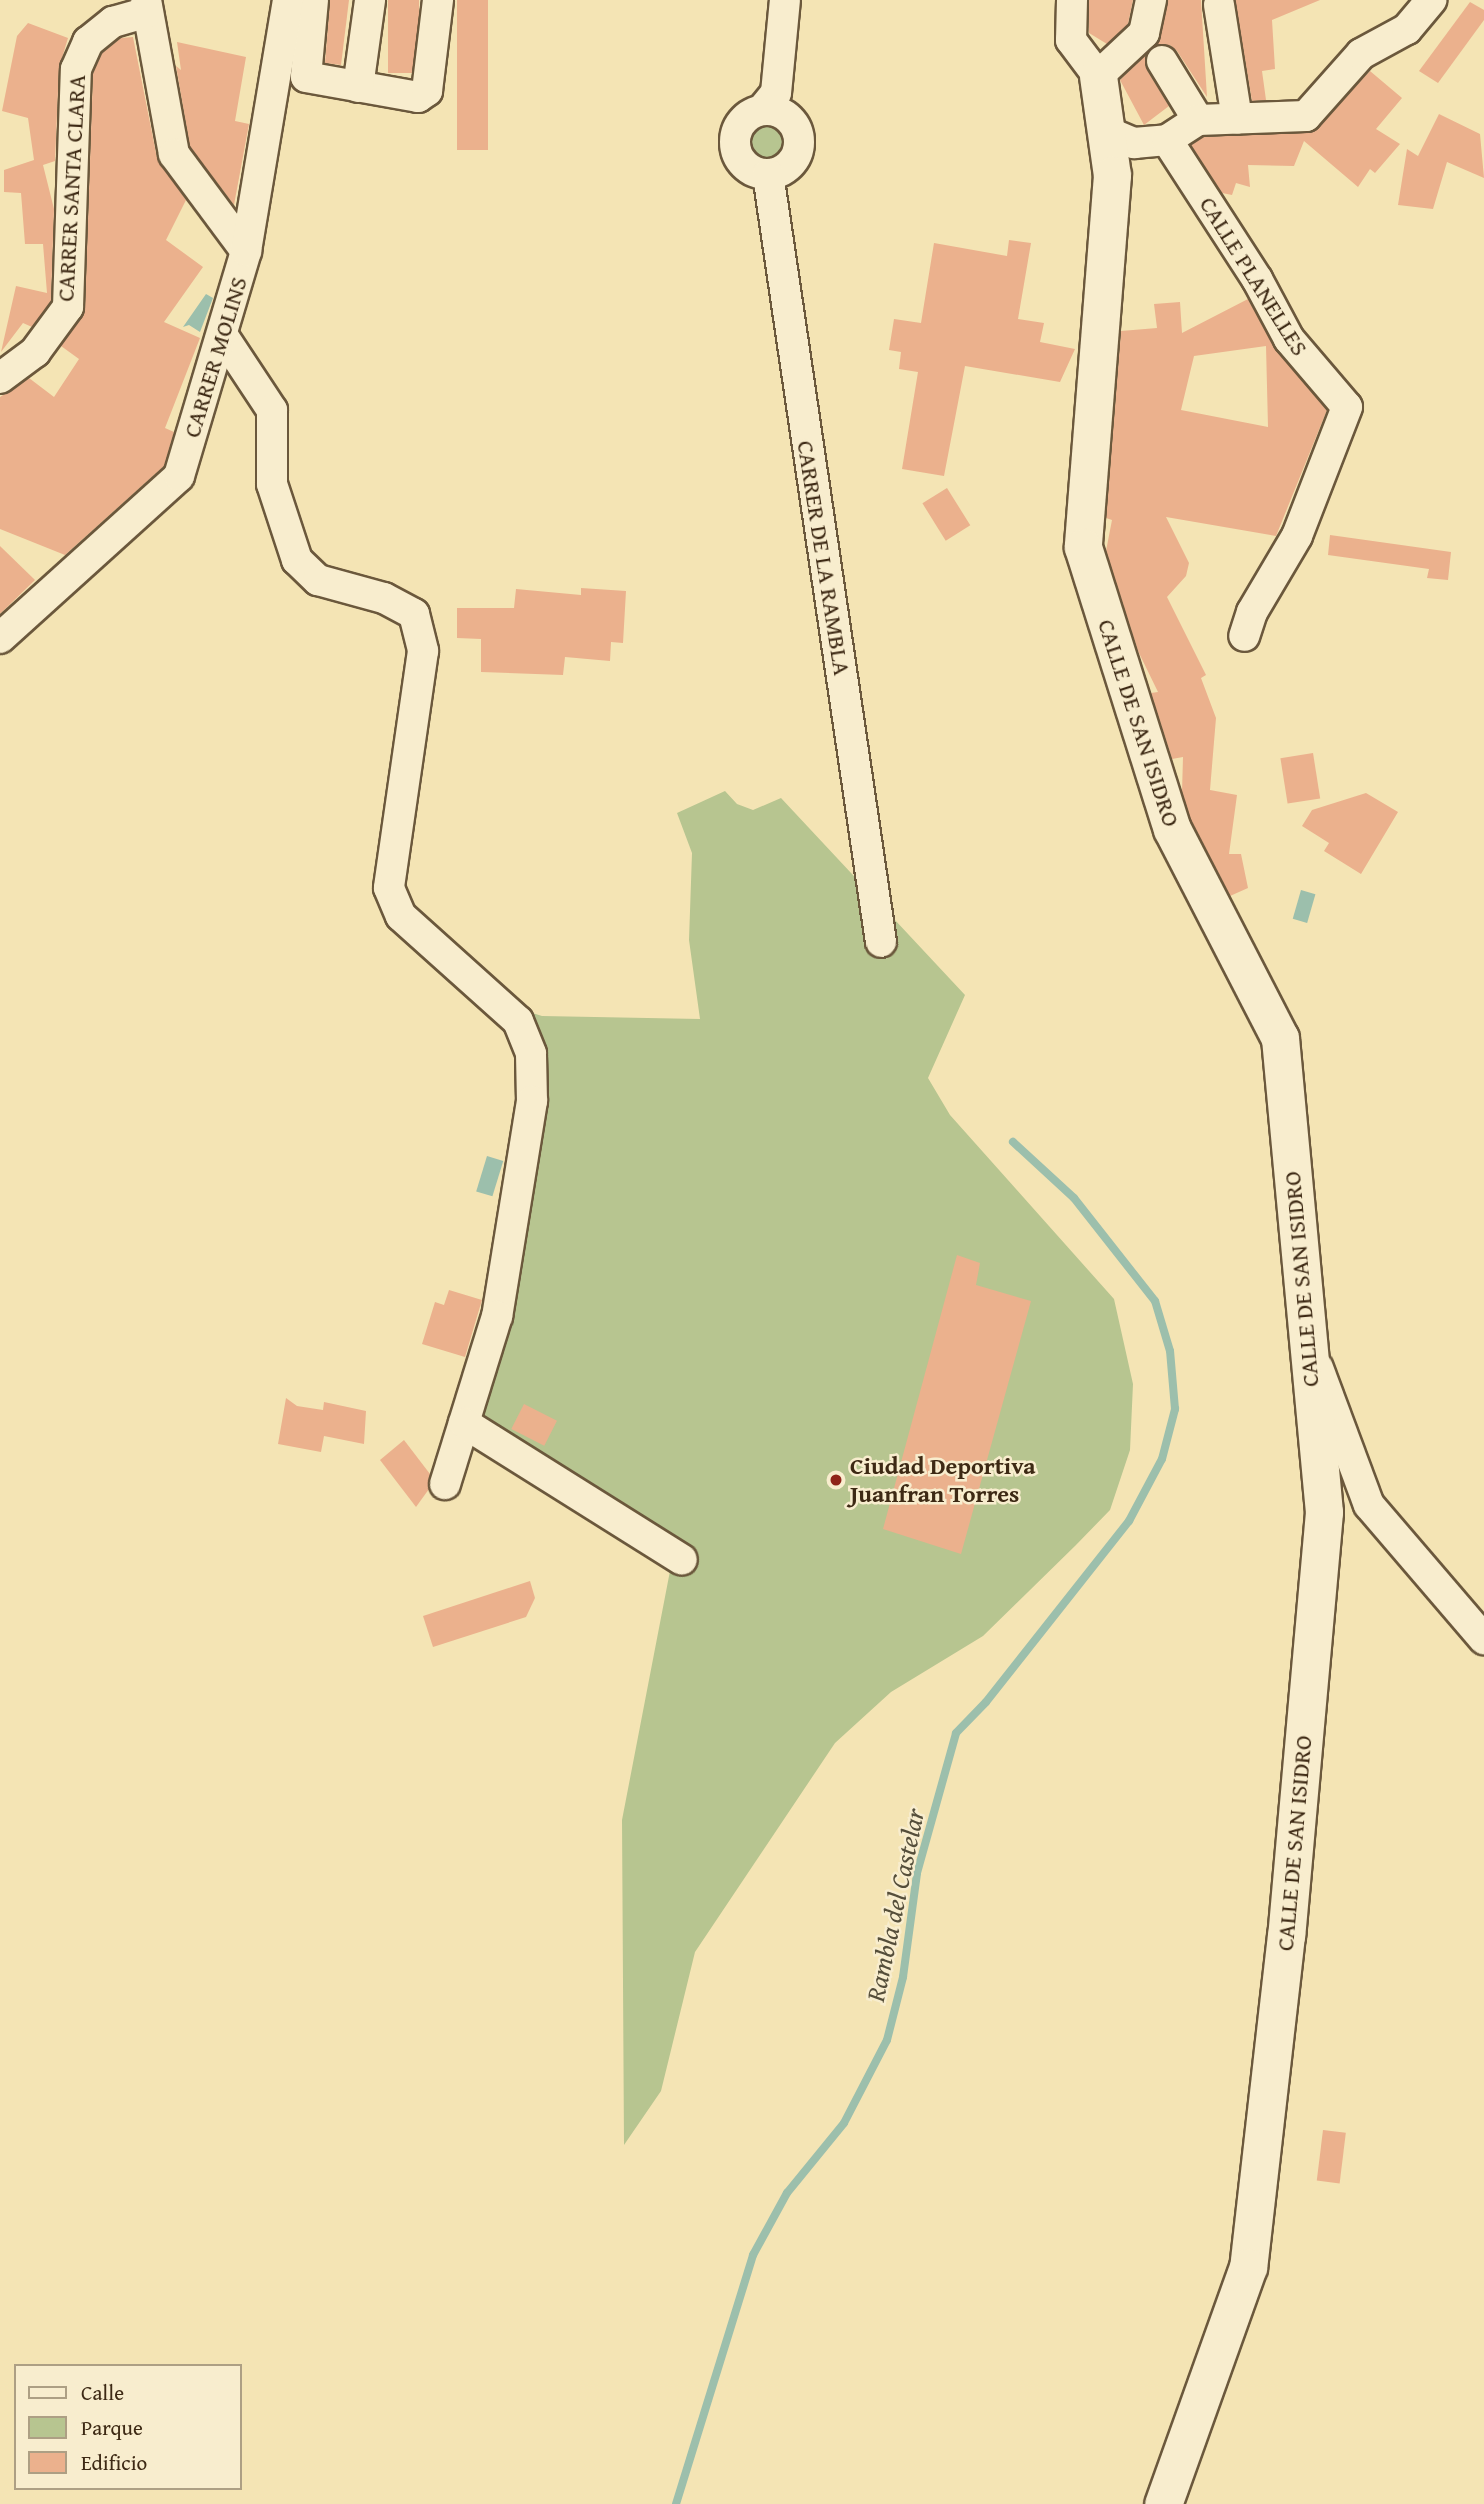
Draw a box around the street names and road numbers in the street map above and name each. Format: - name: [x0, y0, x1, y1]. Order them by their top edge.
- street label: CARRER SANTA CLARA: [51, 74, 91, 302]
- street label: CALLE PLANELLES: [1194, 191, 1314, 361]
- street label: CARRER MOLINS: [177, 273, 253, 441]
- street label: CARRER DE LA RAMBLA: [791, 439, 857, 677]
- street label: CALLE DE SAN ISIDRO: [1092, 616, 1186, 830]
- street label: CALLE DE SAN ISIDRO: [1277, 1170, 1325, 1388]
- street label: CALLE DE SAN ISIDRO: [1270, 1734, 1318, 1952]

